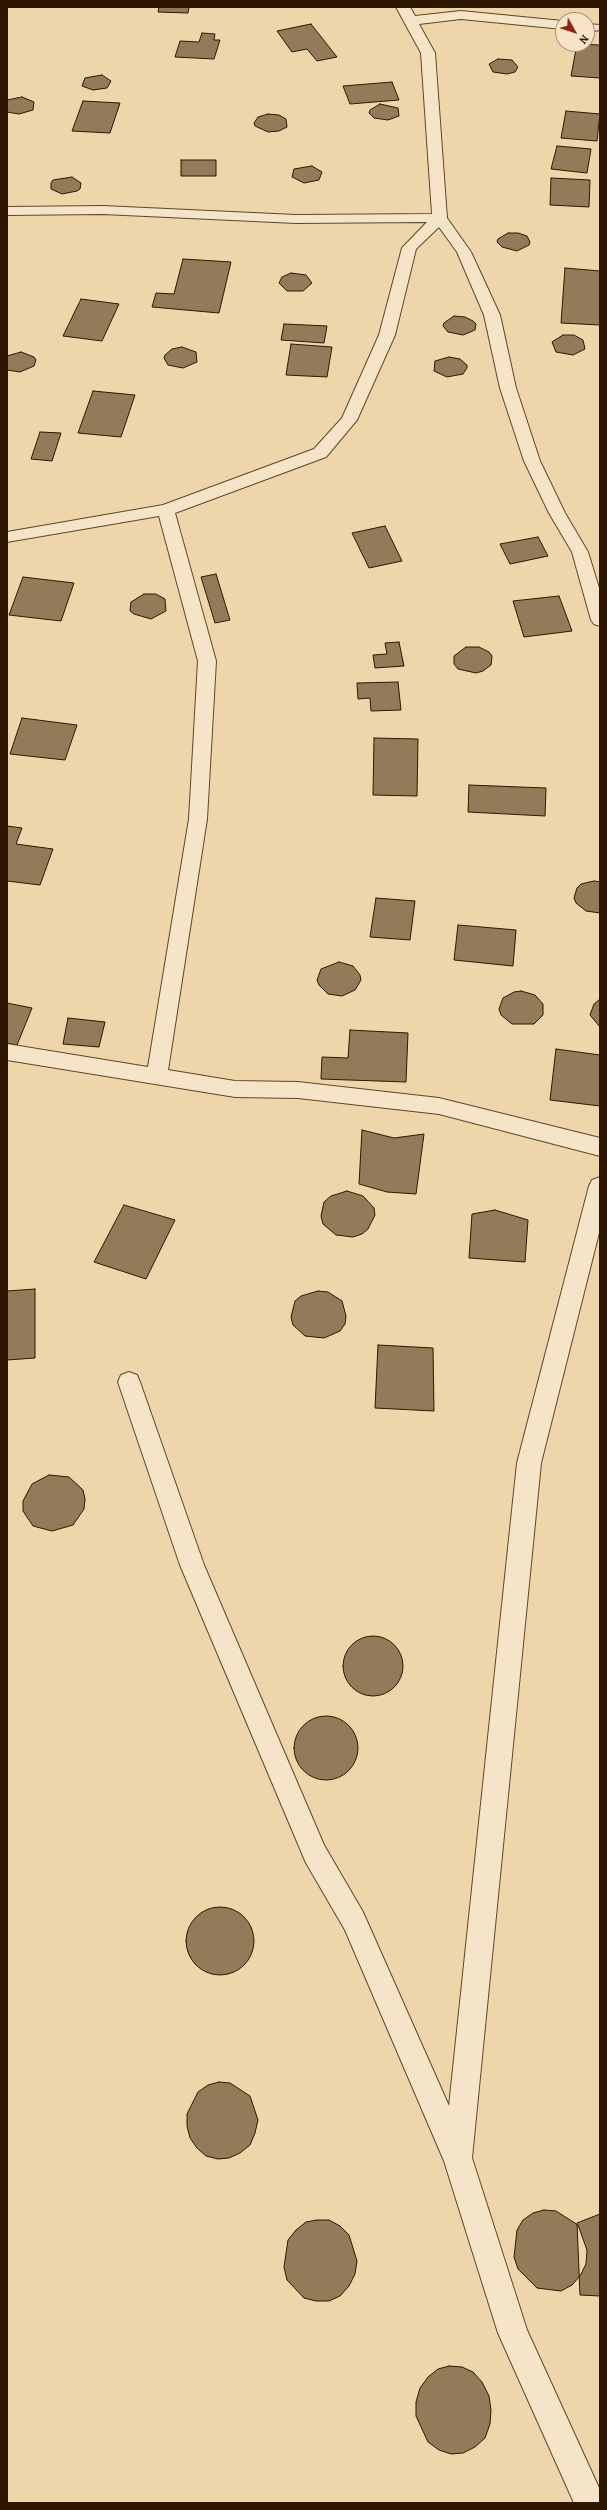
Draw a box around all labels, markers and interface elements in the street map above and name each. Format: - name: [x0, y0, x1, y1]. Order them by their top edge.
- north arrow: [555, 12, 595, 52]
- text: N: [576, 31, 592, 47]

